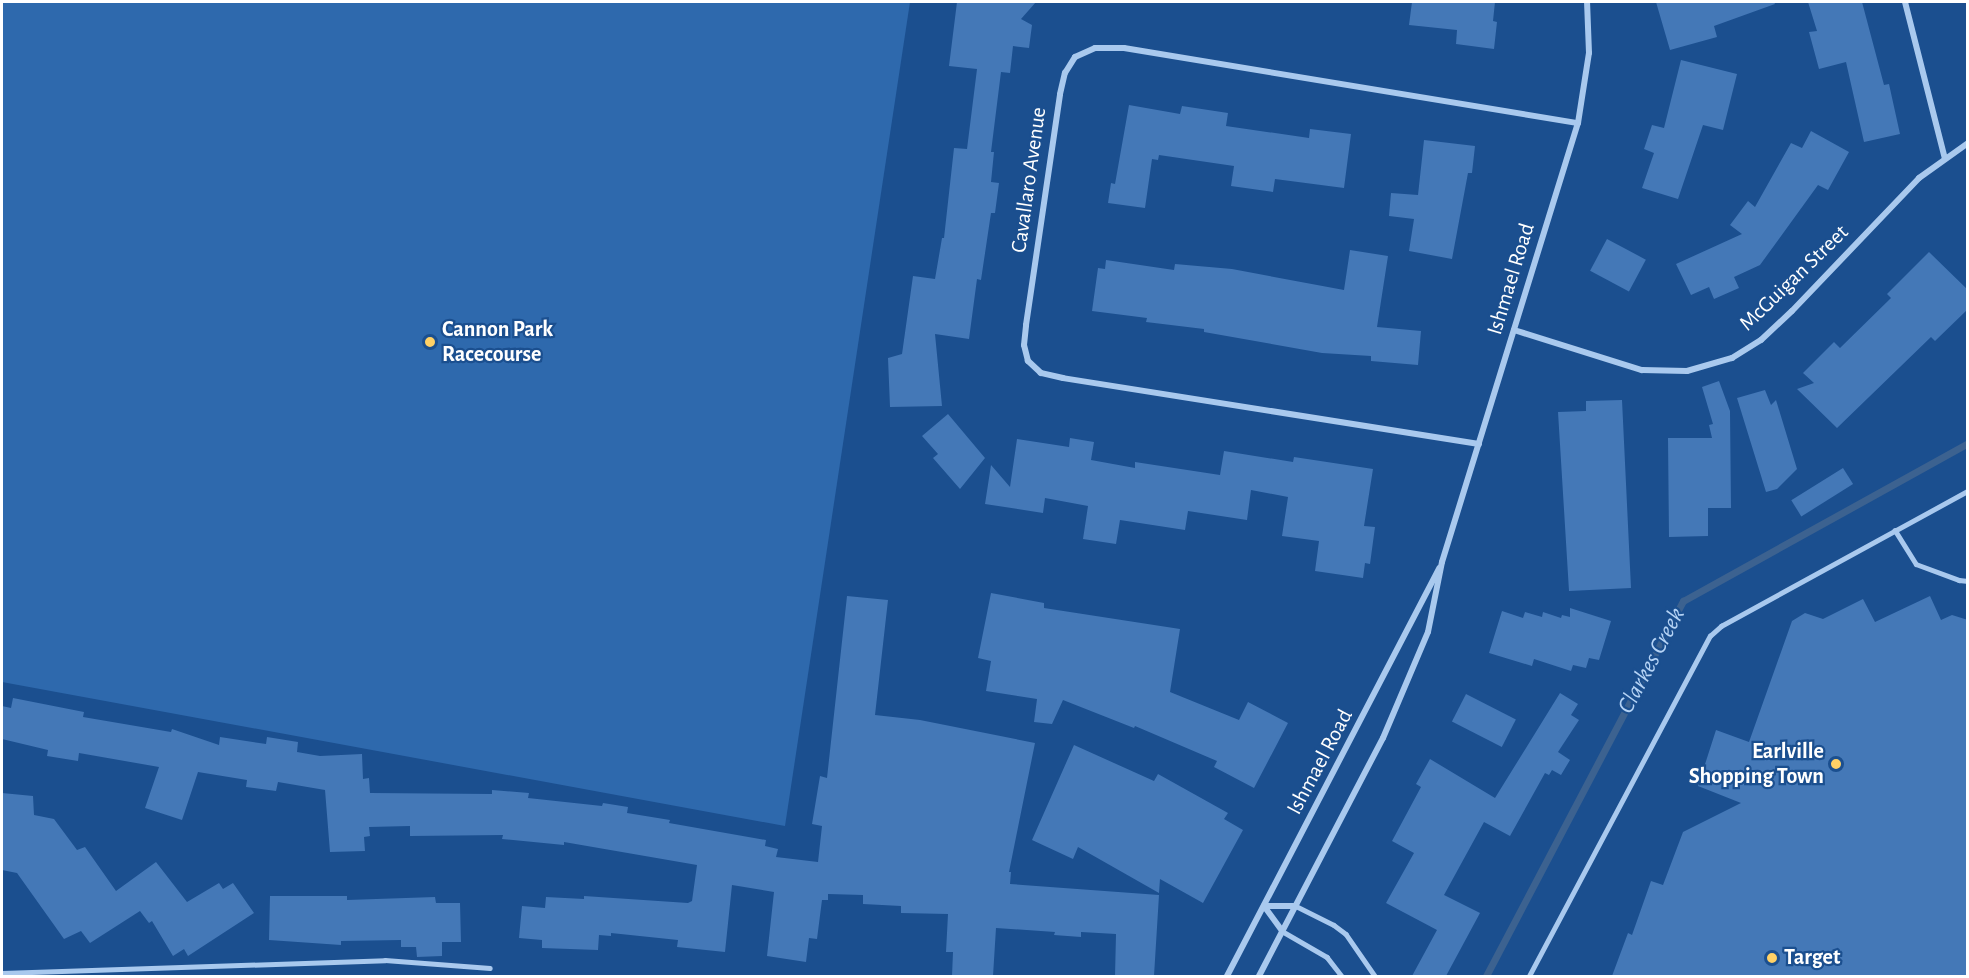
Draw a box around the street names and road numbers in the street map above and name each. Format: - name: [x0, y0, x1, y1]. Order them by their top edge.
- street label: Cavallaro Avenue: [1006, 105, 1052, 255]
- street label: McGuigan Street: [1734, 219, 1854, 337]
- street label: Ishmael Road: [1481, 220, 1541, 338]
- street label: Ishmael Road: [1281, 705, 1359, 819]

